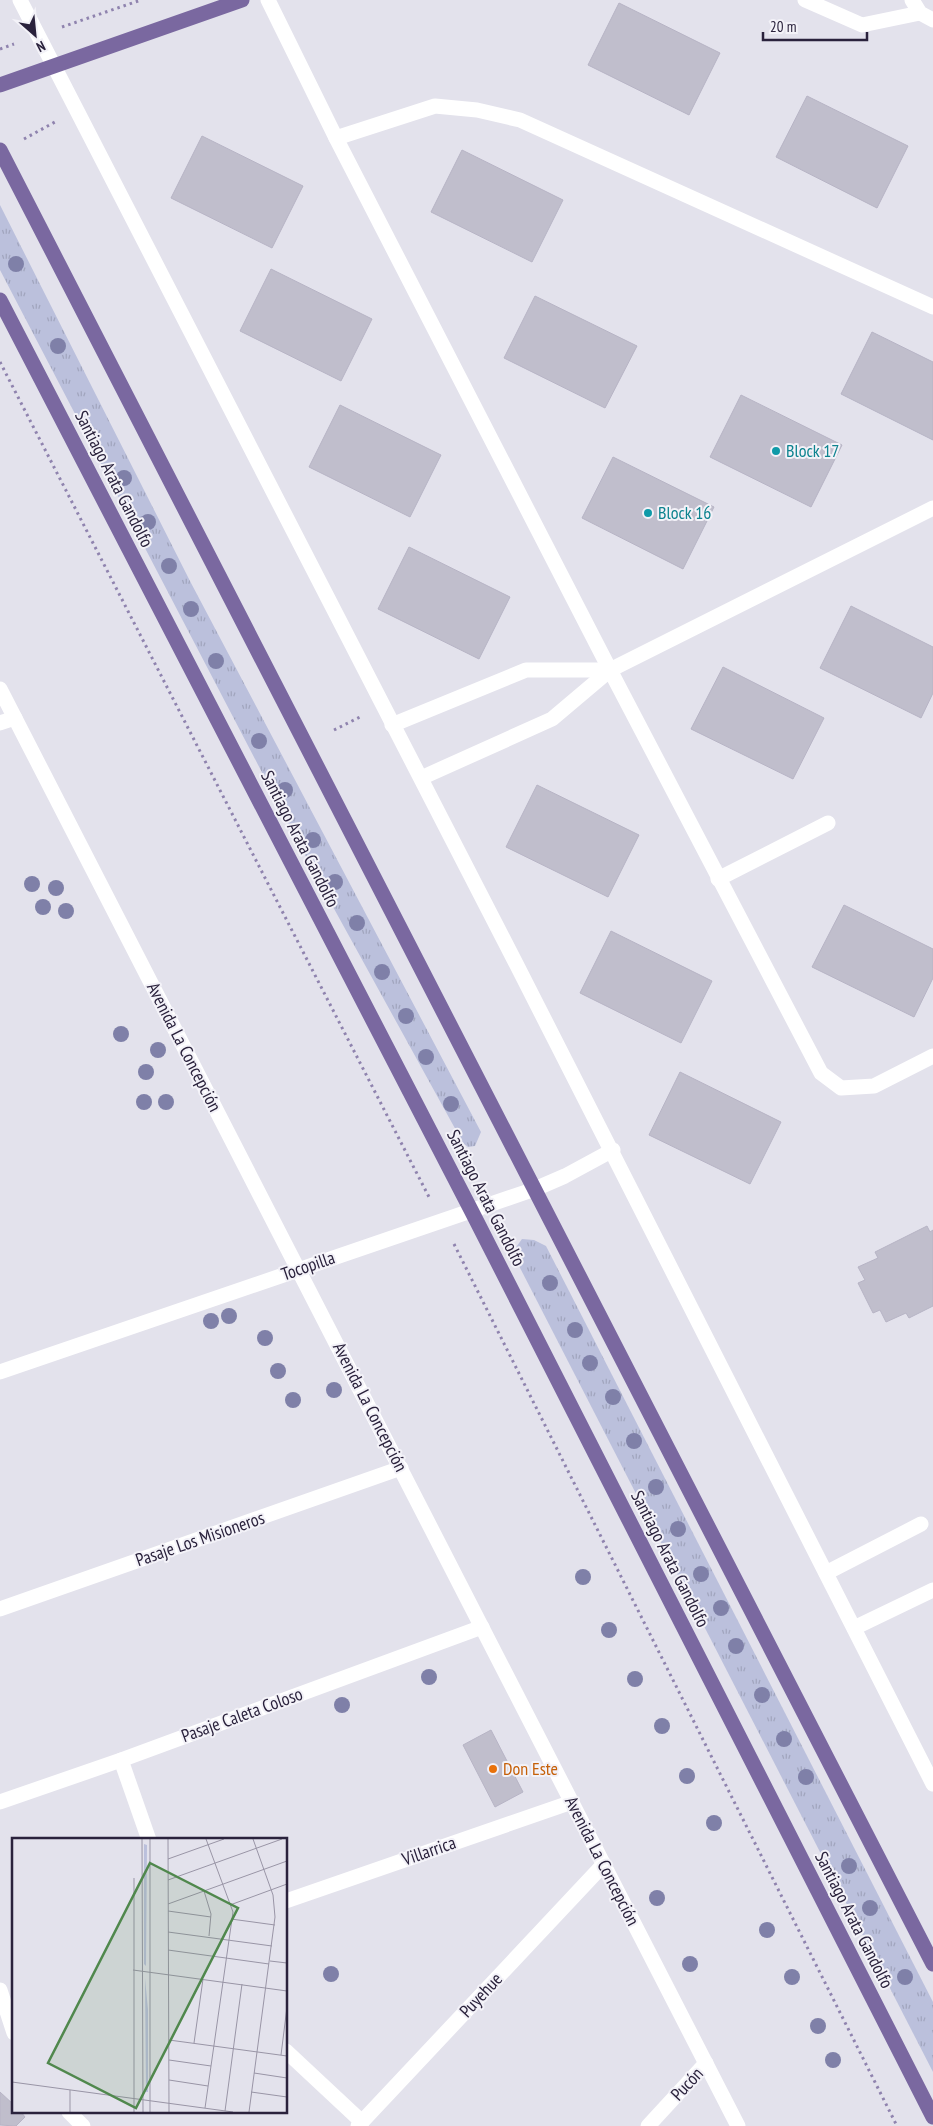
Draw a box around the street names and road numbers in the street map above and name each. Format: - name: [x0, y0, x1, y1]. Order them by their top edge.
- street label: Santiago Arata Gandolfo: [70, 407, 159, 551]
- street label: Santiago Arata Gandolfo: [256, 767, 345, 911]
- street label: Avenida La Concepción: [142, 978, 227, 1115]
- street label: Santiago Arata Gandolfo: [442, 1126, 531, 1270]
- street label: Tocopilla: [278, 1246, 338, 1285]
- street label: Avenida La Concepción: [328, 1338, 413, 1475]
- street label: Santiago Arata Gandolfo: [626, 1487, 715, 1631]
- street label: Pasaje Los Misioneros: [132, 1506, 267, 1571]
- street label: Pasaje Caleta Coloso: [178, 1682, 306, 1747]
- street label: Avenida La Concepción: [560, 1792, 645, 1929]
- street label: Villarrica: [398, 1831, 459, 1871]
- street label: Santiago Arata Gandolfo: [810, 1848, 899, 1992]
- street label: Puyehue: [454, 1968, 507, 2022]
- street label: Pucón: [666, 2062, 708, 2105]

